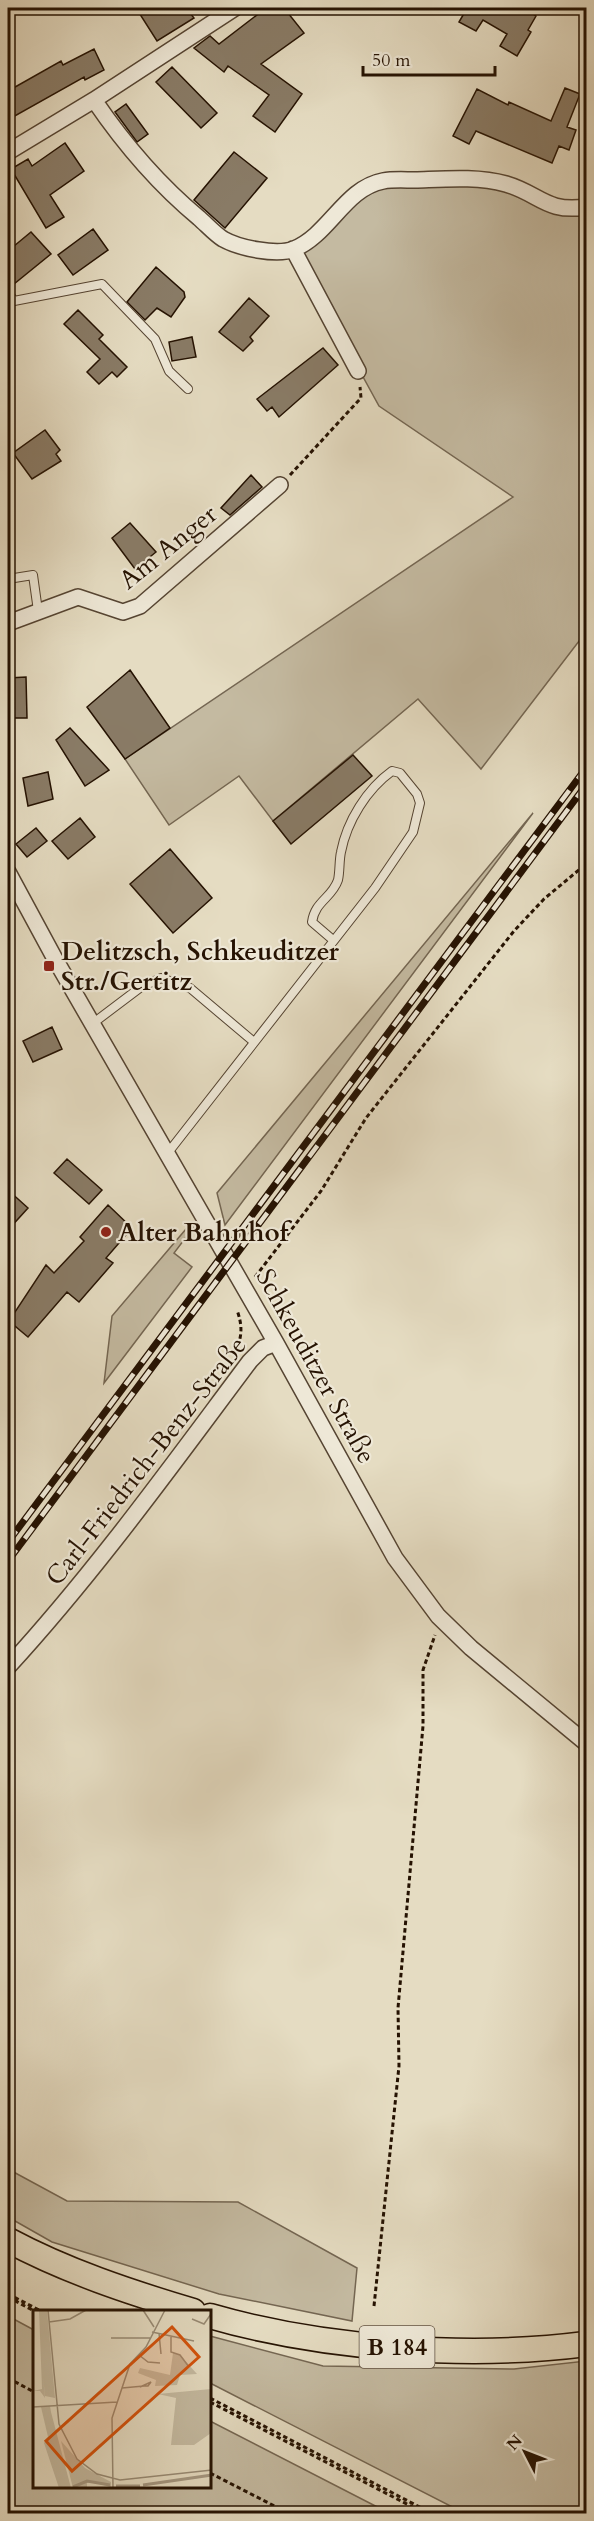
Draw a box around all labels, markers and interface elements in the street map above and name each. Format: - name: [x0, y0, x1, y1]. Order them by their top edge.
- scale bar: [363, 39, 495, 77]
- text: 50 m: [372, 48, 411, 73]
- street label: Am Anger: [112, 496, 225, 597]
- place label: Delitzsch, Schkeuditzer Str./Gertitz: [61, 934, 339, 999]
- marker: Delitzsch, Schkeuditzer Str./Gertitz: [42, 959, 56, 973]
- place label: Alter Bahnhof: [118, 1215, 293, 1250]
- marker: Alter Bahnhof: [99, 1225, 113, 1239]
- street label: Schkeuditzer Straße: [248, 1262, 384, 1470]
- street label: Carl-Friedrich-Benz-Straße: [38, 1329, 254, 1593]
- inset map: [33, 2310, 212, 2488]
- road number: B 184: [360, 2326, 434, 2368]
- north arrow: [495, 2422, 555, 2482]
- text: N: [502, 2430, 527, 2455]

